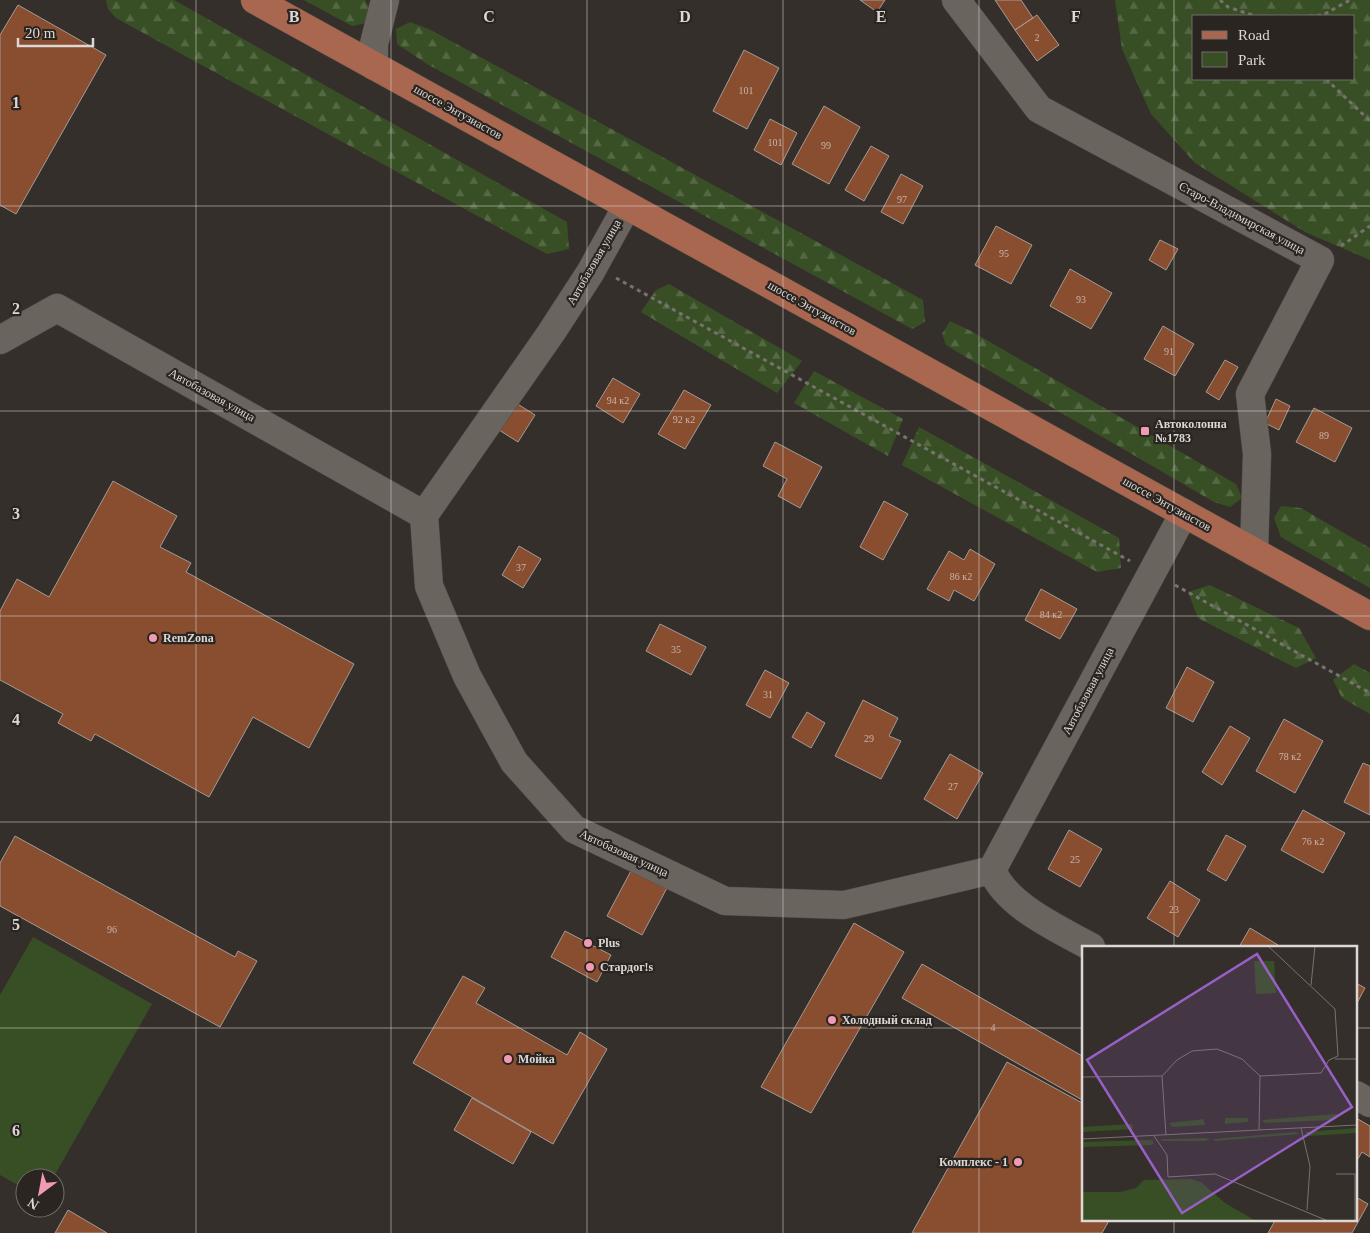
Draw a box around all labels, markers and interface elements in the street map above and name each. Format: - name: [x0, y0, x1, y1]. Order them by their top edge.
- text: B: [289, 8, 300, 25]
- text: C: [483, 8, 495, 25]
- text: D: [679, 8, 691, 25]
- text: E: [876, 8, 886, 25]
- text: F: [1071, 8, 1081, 25]
- scale bar: [18, 15, 92, 47]
- legend: [1192, 15, 1355, 80]
- text: 20 m: [25, 25, 56, 41]
- text: Road: [1238, 27, 1270, 43]
- house number: 2: [1035, 32, 1040, 43]
- text: Park: [1238, 52, 1266, 68]
- street label: шоссе Энтузиастов: [411, 82, 505, 142]
- house number: 101: [739, 85, 754, 96]
- text: 1: [12, 94, 20, 111]
- house number: 101: [768, 137, 783, 148]
- house number: 99: [821, 140, 831, 151]
- street label: Старо-Владимирская улица: [1177, 179, 1308, 258]
- house number: 97: [897, 194, 907, 205]
- street label: Автобазовая улица: [564, 216, 624, 307]
- house number: 95: [999, 248, 1009, 259]
- street label: шоссе Энтузиастов: [765, 278, 859, 338]
- house number: 93: [1076, 294, 1086, 305]
- text: 2: [12, 300, 20, 317]
- house number: 91: [1164, 346, 1174, 357]
- street label: Автобазовая улица: [167, 366, 258, 425]
- house number: 94 к2: [607, 395, 629, 406]
- house number: 92 к2: [673, 414, 695, 425]
- place label: Автоколонна №1783: [1155, 417, 1227, 445]
- marker: Автоколонна №1783: [1139, 425, 1151, 437]
- house number: 89: [1319, 430, 1329, 441]
- street label: шоссе Энтузиастов: [1120, 474, 1214, 534]
- text: 3: [12, 505, 20, 522]
- house number: 37: [516, 562, 526, 573]
- house number: 86 к2: [950, 571, 972, 582]
- house number: 84 к2: [1040, 609, 1062, 620]
- place label: RemZona: [163, 631, 214, 645]
- marker: RemZona: [147, 632, 159, 644]
- house number: 35: [671, 644, 681, 655]
- street label: Автобазовая улица: [1059, 645, 1117, 737]
- house number: 31: [763, 689, 773, 700]
- text: 4: [12, 711, 20, 728]
- house number: 29: [864, 733, 874, 744]
- house number: 78 к2: [1279, 751, 1301, 762]
- house number: 27: [948, 781, 958, 792]
- street label: Автобазовая улица: [577, 826, 671, 880]
- house number: 76 к2: [1302, 836, 1324, 847]
- house number: 25: [1070, 854, 1080, 865]
- house number: 23: [1169, 904, 1179, 915]
- text: 5: [12, 916, 20, 933]
- house number: 96: [107, 924, 117, 935]
- place label: Plus: [598, 936, 620, 950]
- marker: Plus: [582, 937, 594, 949]
- inset map: [1082, 946, 1358, 1220]
- place label: Стардог!s: [600, 960, 654, 974]
- marker: Стардог!s: [584, 961, 596, 973]
- place label: Холодный склад: [842, 1013, 932, 1027]
- marker: Холодный склад: [826, 1014, 838, 1026]
- house number: 4: [991, 1022, 996, 1033]
- place label: Мойка: [518, 1052, 555, 1066]
- marker: Мойка: [502, 1053, 514, 1065]
- text: 6: [12, 1122, 20, 1139]
- place label: Комплекс - 1: [939, 1155, 1008, 1169]
- marker: Комплекс - 1: [1012, 1156, 1024, 1168]
- north arrow: [15, 1168, 65, 1218]
- text: N: [25, 1195, 42, 1213]

